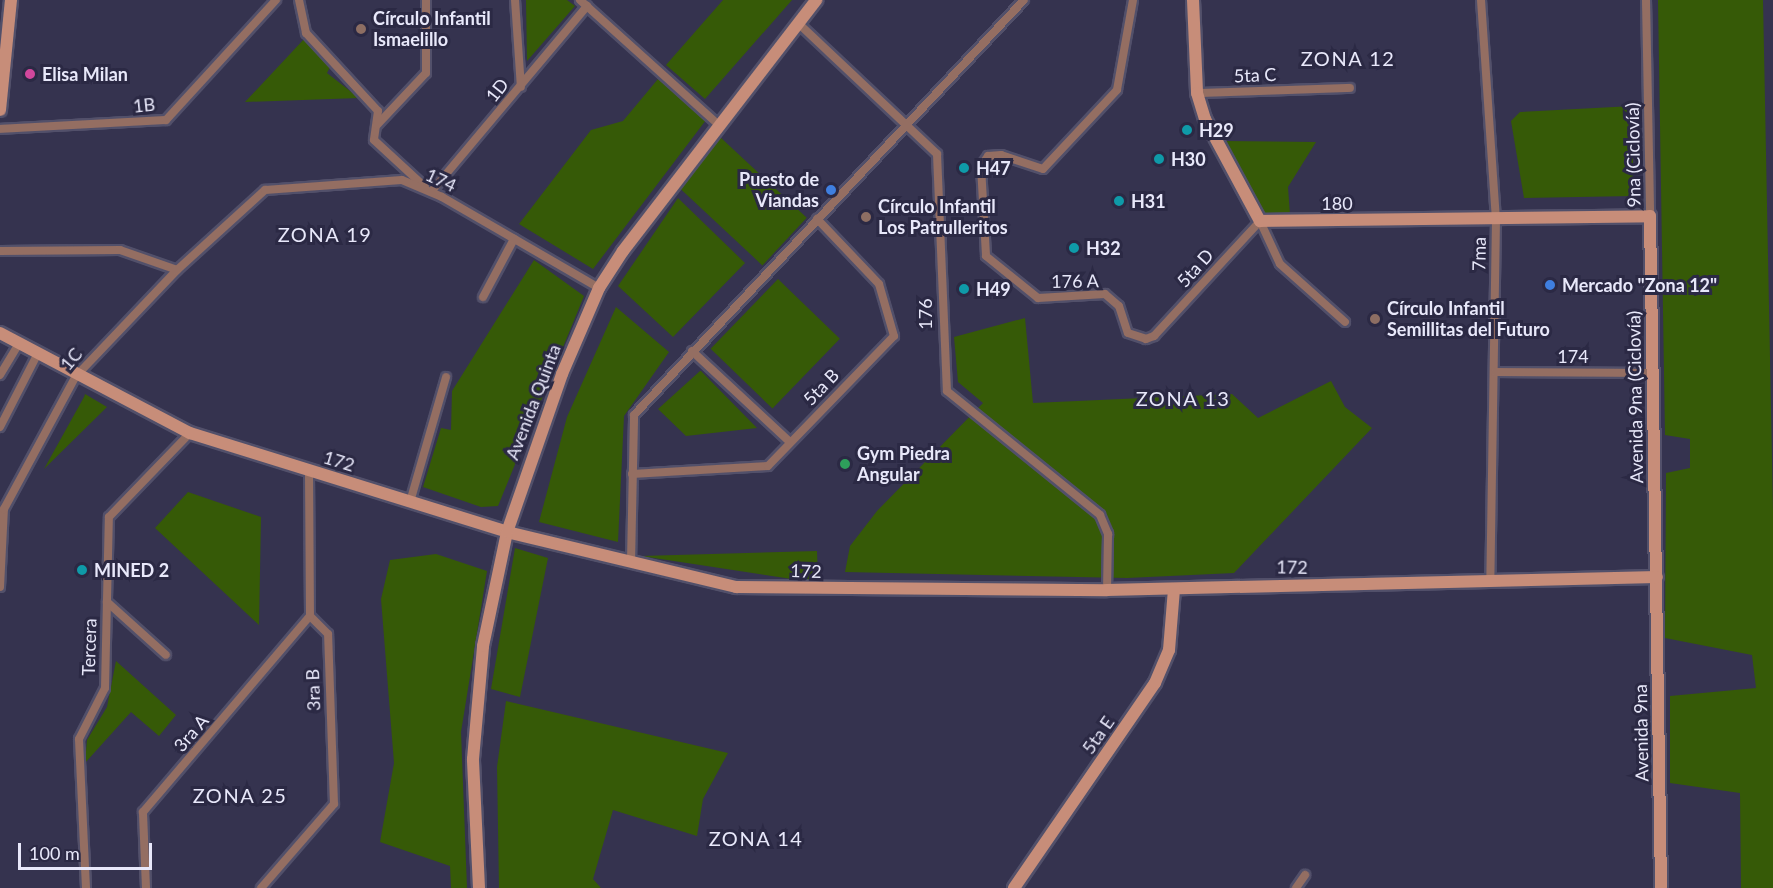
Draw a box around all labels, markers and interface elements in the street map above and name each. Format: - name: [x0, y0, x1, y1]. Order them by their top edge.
- place label: Círculo Infantil Ismaelillo: [373, 8, 491, 50]
- marker: Círculo Infantil Ismaelillo: [354, 22, 368, 36]
- district label: ZONA 12: [1300, 46, 1396, 70]
- place label: Elisa Milan: [42, 63, 128, 85]
- street label: 5ta C: [1233, 63, 1277, 87]
- marker: Elisa Milan: [23, 67, 37, 81]
- street label: 1D: [481, 74, 513, 106]
- street label: 1B: [132, 93, 156, 117]
- street label: 9na (Ciclovía): [1621, 102, 1645, 208]
- place label: H29: [1199, 119, 1234, 141]
- marker: H29: [1180, 123, 1194, 137]
- place label: H30: [1171, 148, 1206, 170]
- marker: H30: [1152, 152, 1166, 166]
- place label: H47: [976, 157, 1011, 179]
- marker: H47: [957, 161, 971, 175]
- street label: 174: [422, 164, 460, 196]
- place label: Puesto de Viandas: [739, 169, 819, 212]
- marker: Puesto de Viandas: [824, 183, 838, 197]
- place label: H31: [1131, 190, 1166, 212]
- street label: 180: [1321, 192, 1353, 214]
- marker: H31: [1112, 194, 1126, 208]
- place label: Círculo Infantil Los Patrulleritos: [878, 196, 1008, 238]
- marker: Círculo Infantil Los Patrulleritos: [859, 210, 873, 224]
- district label: ZONA 19: [277, 222, 373, 246]
- place label: H32: [1086, 237, 1121, 259]
- street label: 7ma: [1468, 237, 1490, 271]
- marker: H32: [1067, 241, 1081, 255]
- street label: 5ta D: [1172, 244, 1218, 292]
- street label: 176 A: [1051, 270, 1099, 292]
- place label: Mercado "Zona 12": [1562, 274, 1717, 296]
- place label: H49: [976, 278, 1011, 300]
- marker: Mercado "Zona 12": [1543, 278, 1557, 292]
- marker: H49: [957, 282, 971, 296]
- street label: 176: [914, 298, 936, 330]
- place label: Círculo Infantil Semillitas del Futuro: [1387, 298, 1550, 340]
- street label: Avenida 9na (Ciclovía): [1623, 310, 1647, 484]
- marker: Círculo Infantil Semillitas del Futuro: [1368, 312, 1382, 326]
- street label: Avenida Quinta: [501, 341, 565, 463]
- street label: 1C: [56, 343, 86, 375]
- street label: 174: [1557, 345, 1589, 367]
- street label: 5ta B: [799, 364, 843, 410]
- district label: ZONA 13: [1135, 386, 1231, 410]
- place label: Gym Piedra Angular: [857, 443, 950, 486]
- street label: 172: [321, 446, 357, 476]
- marker: Gym Piedra Angular: [838, 457, 852, 471]
- street label: 172: [1276, 556, 1308, 578]
- place label: MINED 2: [94, 559, 169, 581]
- street label: 172: [790, 560, 822, 582]
- marker: MINED 2: [75, 563, 89, 577]
- street label: Tercera: [77, 618, 101, 676]
- street label: 3ra B: [301, 669, 325, 711]
- street label: Avenida 9na: [1629, 684, 1653, 782]
- street label: 3ra A: [169, 710, 213, 756]
- street label: 5ta E: [1077, 712, 1119, 758]
- district label: ZONA 25: [192, 783, 288, 807]
- district label: ZONA 14: [708, 826, 804, 850]
- scale bar: [21, 831, 154, 869]
- text: 100 m: [29, 842, 80, 864]

